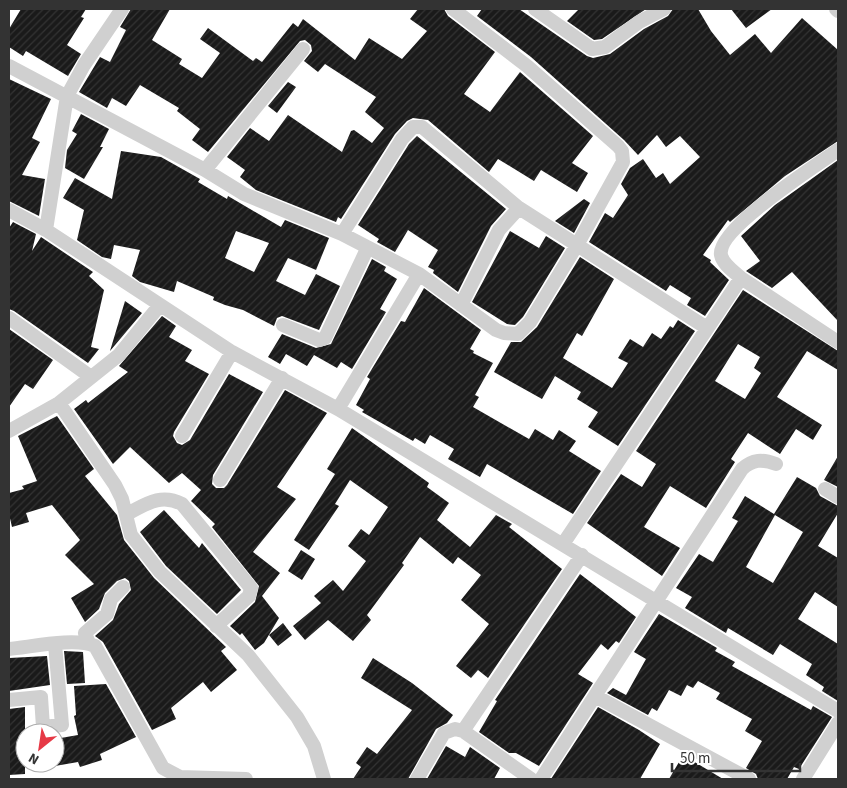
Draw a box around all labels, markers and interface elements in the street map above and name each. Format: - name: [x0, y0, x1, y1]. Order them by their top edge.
- north arrow: [15, 723, 65, 773]
- scale bar: [672, 740, 800, 772]
- text: N: [25, 747, 43, 769]
- text: 50 m: [680, 748, 710, 769]

